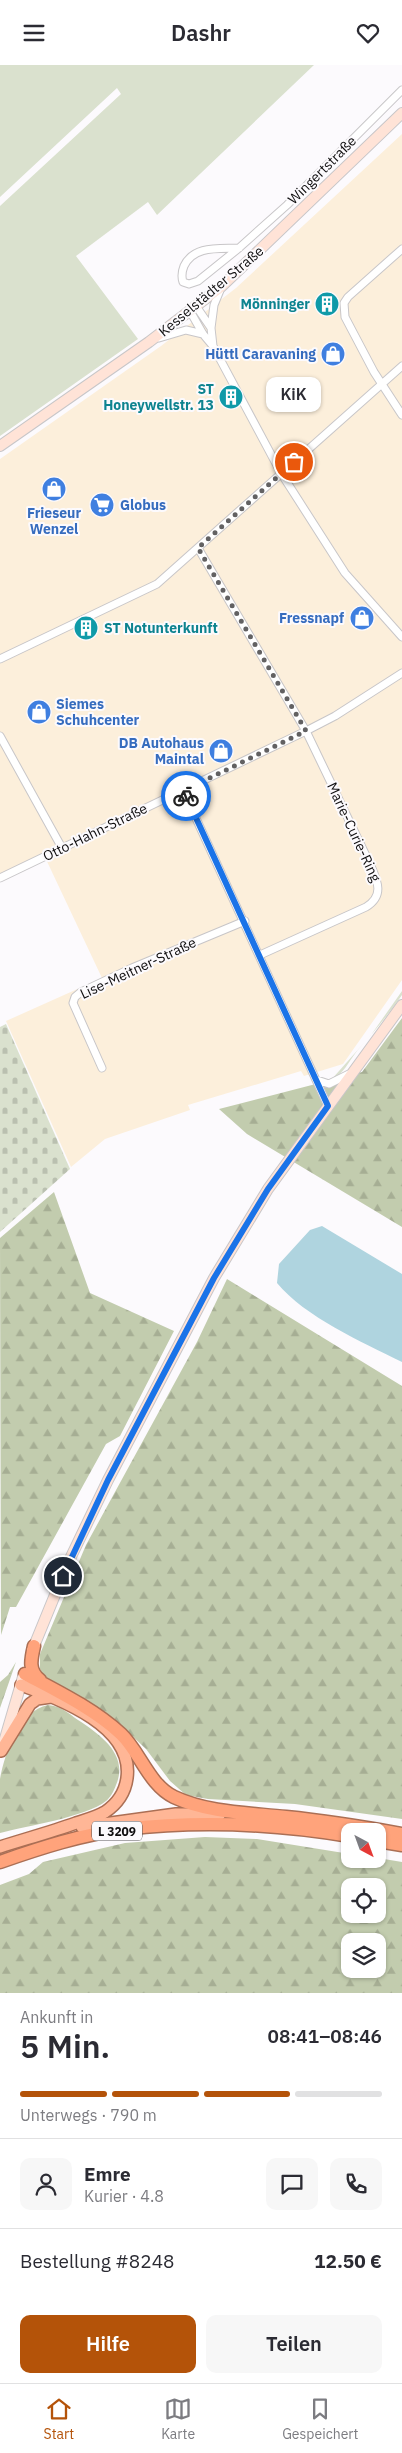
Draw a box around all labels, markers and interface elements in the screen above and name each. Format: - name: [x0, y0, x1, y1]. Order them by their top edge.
- text: Dashr: [171, 18, 231, 47]
- icon: menu: [20, 19, 48, 47]
- icon: heart: [354, 19, 382, 47]
- street label: Wingertstraße: [284, 132, 360, 208]
- street label: Kesselstädter Straße: [155, 242, 267, 340]
- building icon: Mönninger: [314, 291, 340, 317]
- place label: Mönninger: [240, 295, 310, 313]
- shop icon: Hüttl Caravaning: [320, 341, 346, 367]
- place label: Hüttl Caravaning: [205, 345, 316, 363]
- callout: KiK: [266, 377, 322, 412]
- place label: ST Honeywellstr. 13: [103, 380, 214, 414]
- building icon: ST Honeywellstr. 13: [218, 384, 244, 410]
- text: KiK: [280, 384, 307, 404]
- pin: [273, 441, 315, 483]
- icon: bag: [280, 448, 308, 476]
- shop icon: Frieseur Wenzel: [41, 476, 67, 502]
- supermarket icon: Globus: [89, 492, 115, 518]
- place label: Globus: [120, 496, 166, 514]
- place label: Frieseur Wenzel: [27, 504, 81, 538]
- shop icon: Fressnapf: [349, 605, 375, 631]
- place label: Fressnapf: [279, 609, 344, 627]
- building icon: ST Notunterkunft: [73, 615, 99, 641]
- place label: ST Notunterkunft: [104, 619, 218, 637]
- place label: Siemes Schuhcenter: [56, 695, 140, 729]
- shop icon: Siemes Schuhcenter: [26, 699, 52, 725]
- place label: DB Autohaus Maintal: [119, 734, 204, 768]
- shop icon: DB Autohaus Maintal: [208, 738, 234, 764]
- courier: [161, 771, 211, 821]
- street label: Marie-Curie-Ring: [323, 779, 385, 885]
- icon: bike: [172, 782, 200, 810]
- street label: Otto-Hahn-Straße: [40, 799, 150, 865]
- street label: Lise-Meitner-Straße: [77, 933, 199, 1003]
- pin: [42, 1555, 84, 1597]
- icon: home: [49, 1562, 77, 1590]
- road number: L 3209: [92, 1821, 142, 1840]
- north arrow: [341, 1823, 386, 1867]
- map controls: [341, 1823, 386, 1978]
- button: locate: [341, 1878, 386, 1923]
- button: layers: [341, 1933, 386, 1978]
- text: Ankunft in: [20, 2007, 93, 2027]
- text: 08:41–08:46: [268, 2024, 382, 2048]
- text: 5 Min.: [20, 2025, 110, 2067]
- text: Unterwegs · 790 m: [20, 2105, 157, 2125]
- button: person: [20, 2158, 72, 2210]
- button: chat: [266, 2158, 318, 2210]
- button: phone: [330, 2158, 382, 2210]
- text: Emre: [84, 2162, 131, 2186]
- text: Kurier · 4.8: [84, 2186, 164, 2206]
- text: Bestellung #8248: [20, 2249, 174, 2273]
- text: 12.50 €: [314, 2249, 382, 2273]
- button: Hilfe: [20, 2315, 196, 2373]
- button: Teilen: [206, 2315, 382, 2373]
- tab: Start: [44, 2395, 74, 2443]
- tab: Karte: [161, 2395, 195, 2443]
- tab: Gespeichert: [282, 2395, 358, 2443]

